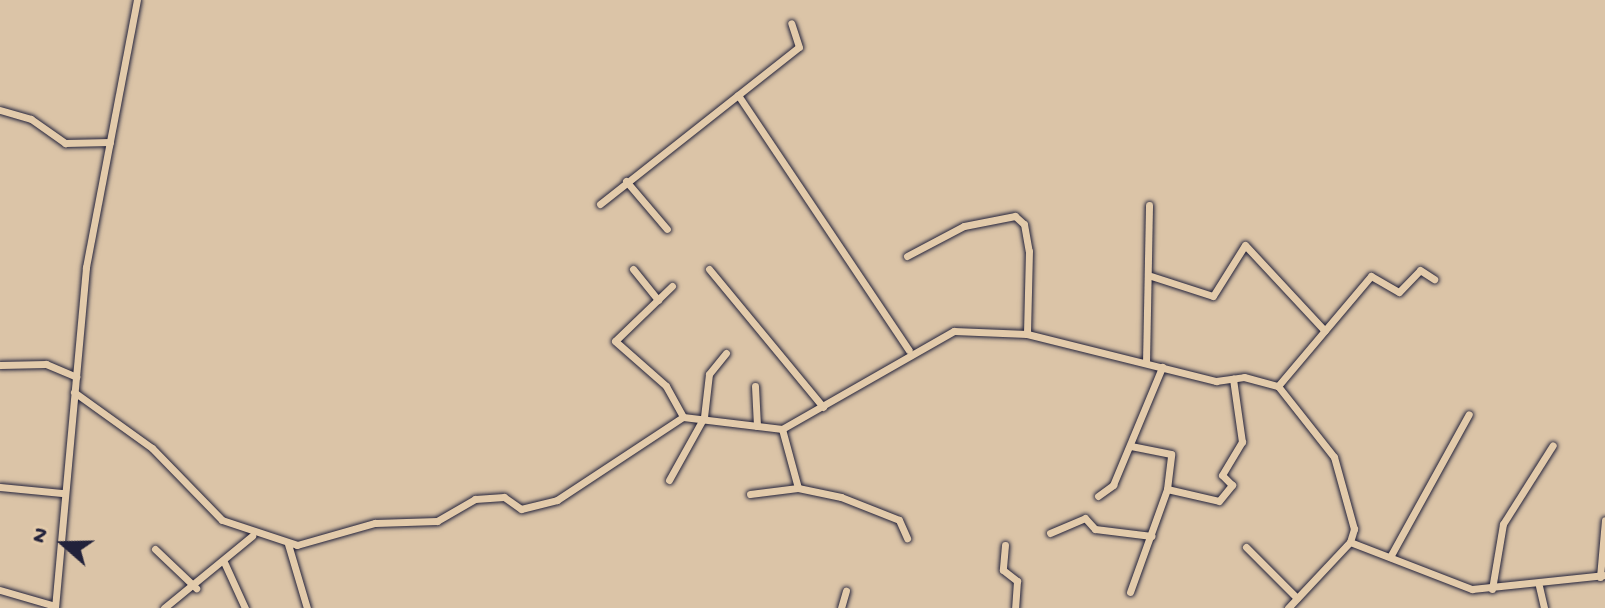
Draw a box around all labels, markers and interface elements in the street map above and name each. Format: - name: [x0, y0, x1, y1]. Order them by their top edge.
- north arrow: [24, 504, 104, 584]
- text: N: [27, 525, 56, 547]

